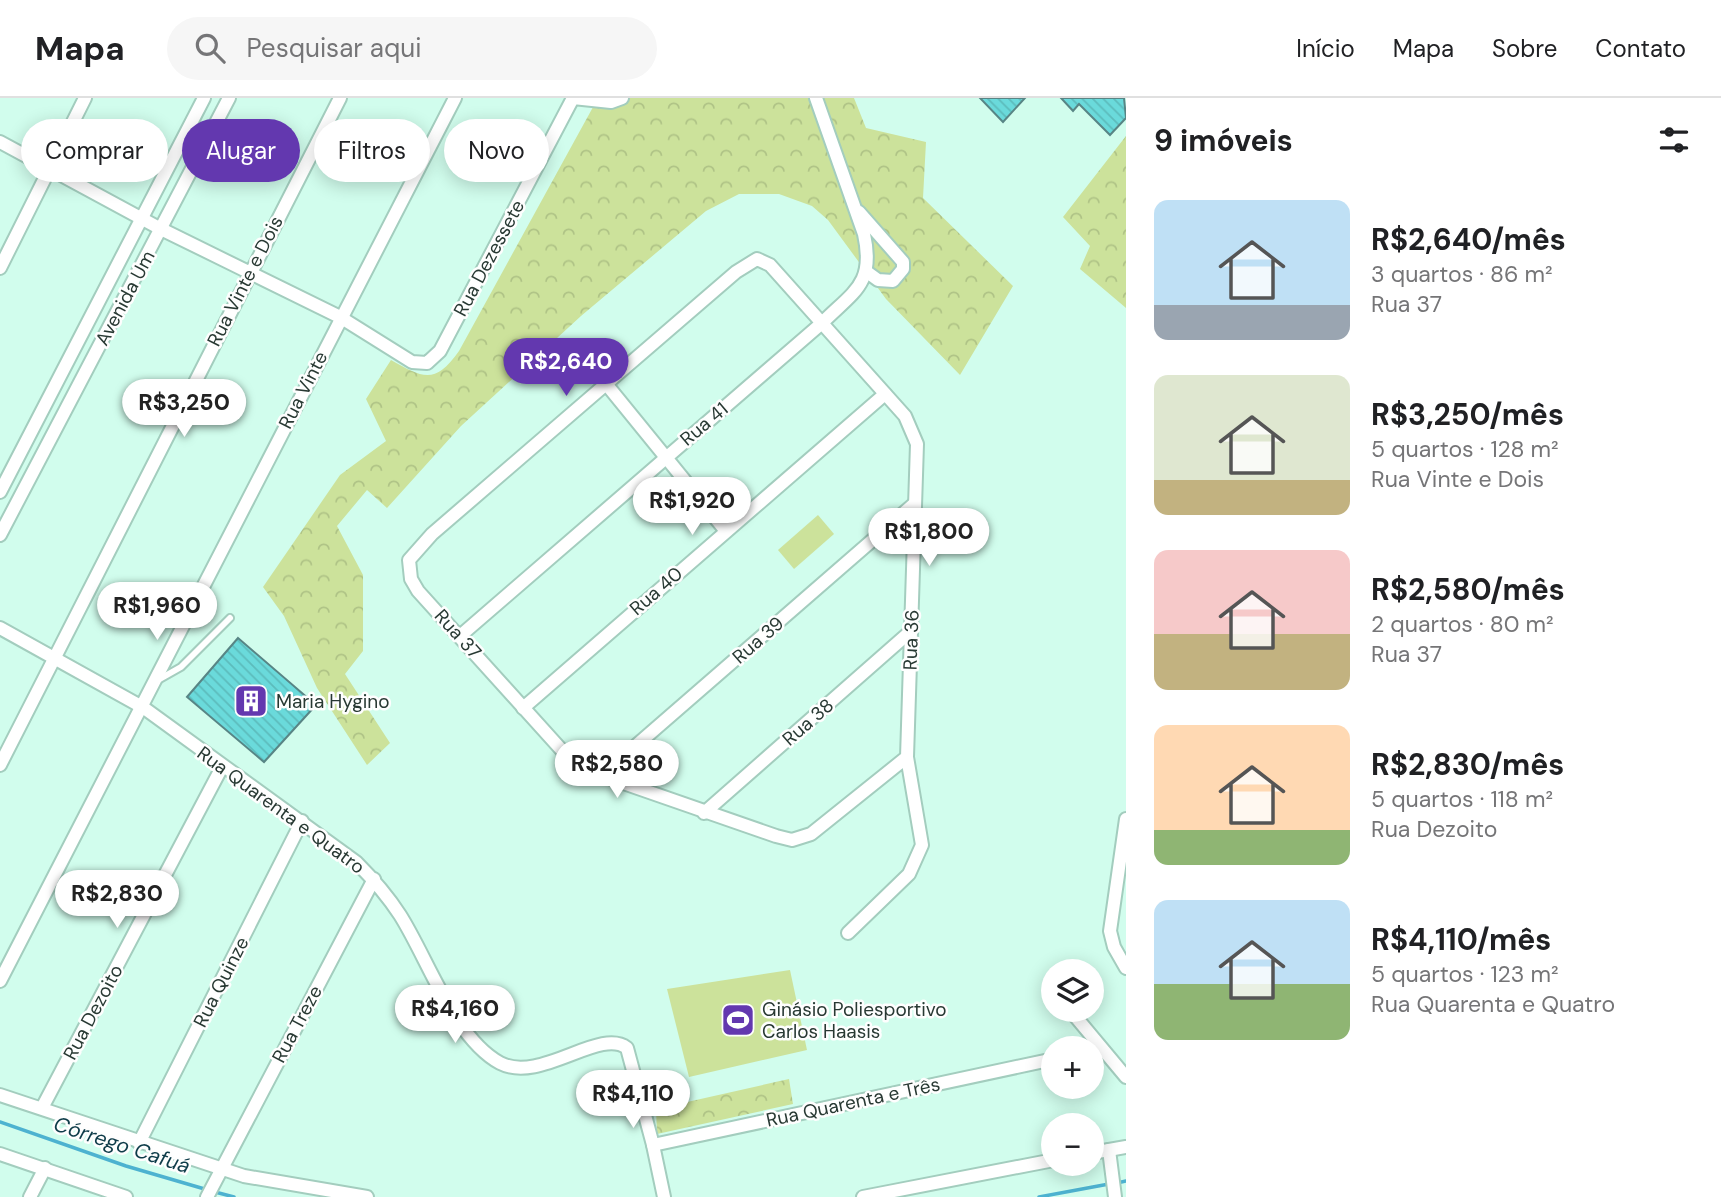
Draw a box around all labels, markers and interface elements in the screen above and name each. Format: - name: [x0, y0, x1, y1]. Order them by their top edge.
- search box: [167, 17, 657, 80]
- text: Mapa: [35, 27, 125, 70]
- icon: search: [191, 29, 229, 67]
- text: Pesquisar aqui: [247, 31, 421, 65]
- text: Início: [1296, 33, 1355, 64]
- text: Mapa: [1393, 33, 1454, 64]
- text: Sobre: [1492, 33, 1557, 64]
- text: Contato: [1595, 33, 1686, 64]
- chip: Comprar: [21, 119, 168, 182]
- chip: Alugar: [182, 119, 300, 182]
- chip: Filtros: [314, 119, 430, 182]
- chip: Novo: [444, 119, 549, 182]
- text: 9 imóveis: [1154, 121, 1293, 160]
- icon: filters: [1655, 121, 1693, 159]
- street label: Rua Dezessete: [448, 195, 530, 321]
- street label: Rua Vinte e Dois: [201, 212, 289, 350]
- text: R$2,640/mês: [1371, 220, 1566, 259]
- icon: home: [1210, 228, 1294, 312]
- street label: Avenida Um: [90, 246, 160, 350]
- text: 3 quartos · 86 m²: [1371, 259, 1553, 289]
- text: Rua 37: [1371, 289, 1442, 319]
- pin: R$2,640: [501, 338, 631, 398]
- text: R$2,640: [519, 346, 613, 376]
- street label: Rua Vinte: [273, 347, 333, 433]
- pin: R$3,250: [119, 380, 249, 439]
- text: R$3,250: [138, 387, 230, 417]
- text: R$3,250/mês: [1371, 395, 1564, 434]
- street label: Rua 41: [675, 397, 733, 451]
- icon: home: [1210, 403, 1294, 487]
- text: 5 quartos · 128 m²: [1371, 434, 1559, 464]
- text: Rua Vinte e Dois: [1371, 464, 1544, 494]
- pin: R$1,920: [627, 478, 757, 537]
- text: R$1,920: [649, 485, 735, 515]
- pin: R$1,800: [864, 508, 994, 568]
- text: R$1,800: [884, 516, 974, 546]
- street label: Rua 40: [624, 561, 688, 621]
- text: R$2,580/mês: [1371, 570, 1565, 609]
- icon: home: [1210, 578, 1294, 662]
- pin: R$1,960: [92, 582, 222, 642]
- text: R$1,960: [113, 590, 201, 620]
- street label: Rua 37: [429, 604, 487, 664]
- street label: Rua 36: [897, 609, 925, 671]
- text: 2 quartos · 80 m²: [1371, 609, 1554, 639]
- street label: Rua 39: [727, 611, 789, 669]
- text: Rua 37: [1371, 639, 1442, 669]
- building icon: Maria Hygino: [232, 682, 270, 720]
- place label: Maria Hygino: [276, 689, 390, 714]
- street label: Rua 38: [777, 693, 839, 751]
- pin: R$2,580: [552, 740, 682, 800]
- street label: Rua Quarenta e Quatro: [192, 741, 370, 879]
- text: R$2,830/mês: [1371, 745, 1564, 784]
- text: R$2,580: [571, 748, 663, 778]
- icon: home: [1210, 753, 1294, 837]
- text: 5 quartos · 118 m²: [1371, 784, 1553, 814]
- text: Rua Dezoito: [1371, 814, 1497, 844]
- pin: R$2,830: [52, 870, 182, 930]
- text: R$2,830: [71, 878, 163, 908]
- text: R$4,110/mês: [1371, 920, 1551, 959]
- icon: home: [1210, 928, 1294, 1012]
- street label: Rua Quinze: [188, 933, 254, 1031]
- map controls: [1041, 959, 1104, 1176]
- button: layers: [1041, 959, 1104, 1022]
- text: 5 quartos · 123 m²: [1371, 959, 1559, 989]
- street label: Rua Dezoito: [57, 960, 129, 1064]
- street label: Rua Treze: [266, 981, 328, 1067]
- pin: R$4,160: [390, 986, 520, 1045]
- text: Rua Quarenta e Quatro: [1371, 989, 1615, 1019]
- text: R$4,160: [411, 993, 499, 1023]
- place label: Ginásio Poliesportivo Carlos Haasis: [762, 997, 947, 1044]
- sports icon: Ginásio Poliesportivo Carlos Haasis: [719, 1001, 757, 1039]
- button: +: [1041, 1036, 1104, 1099]
- pin: R$4,110: [568, 1070, 698, 1130]
- street label: Rua Quarenta e Três: [764, 1071, 942, 1133]
- text: R$4,110: [592, 1078, 674, 1108]
- water label: Córrego Cafuá: [50, 1110, 194, 1180]
- button: −: [1041, 1113, 1104, 1176]

